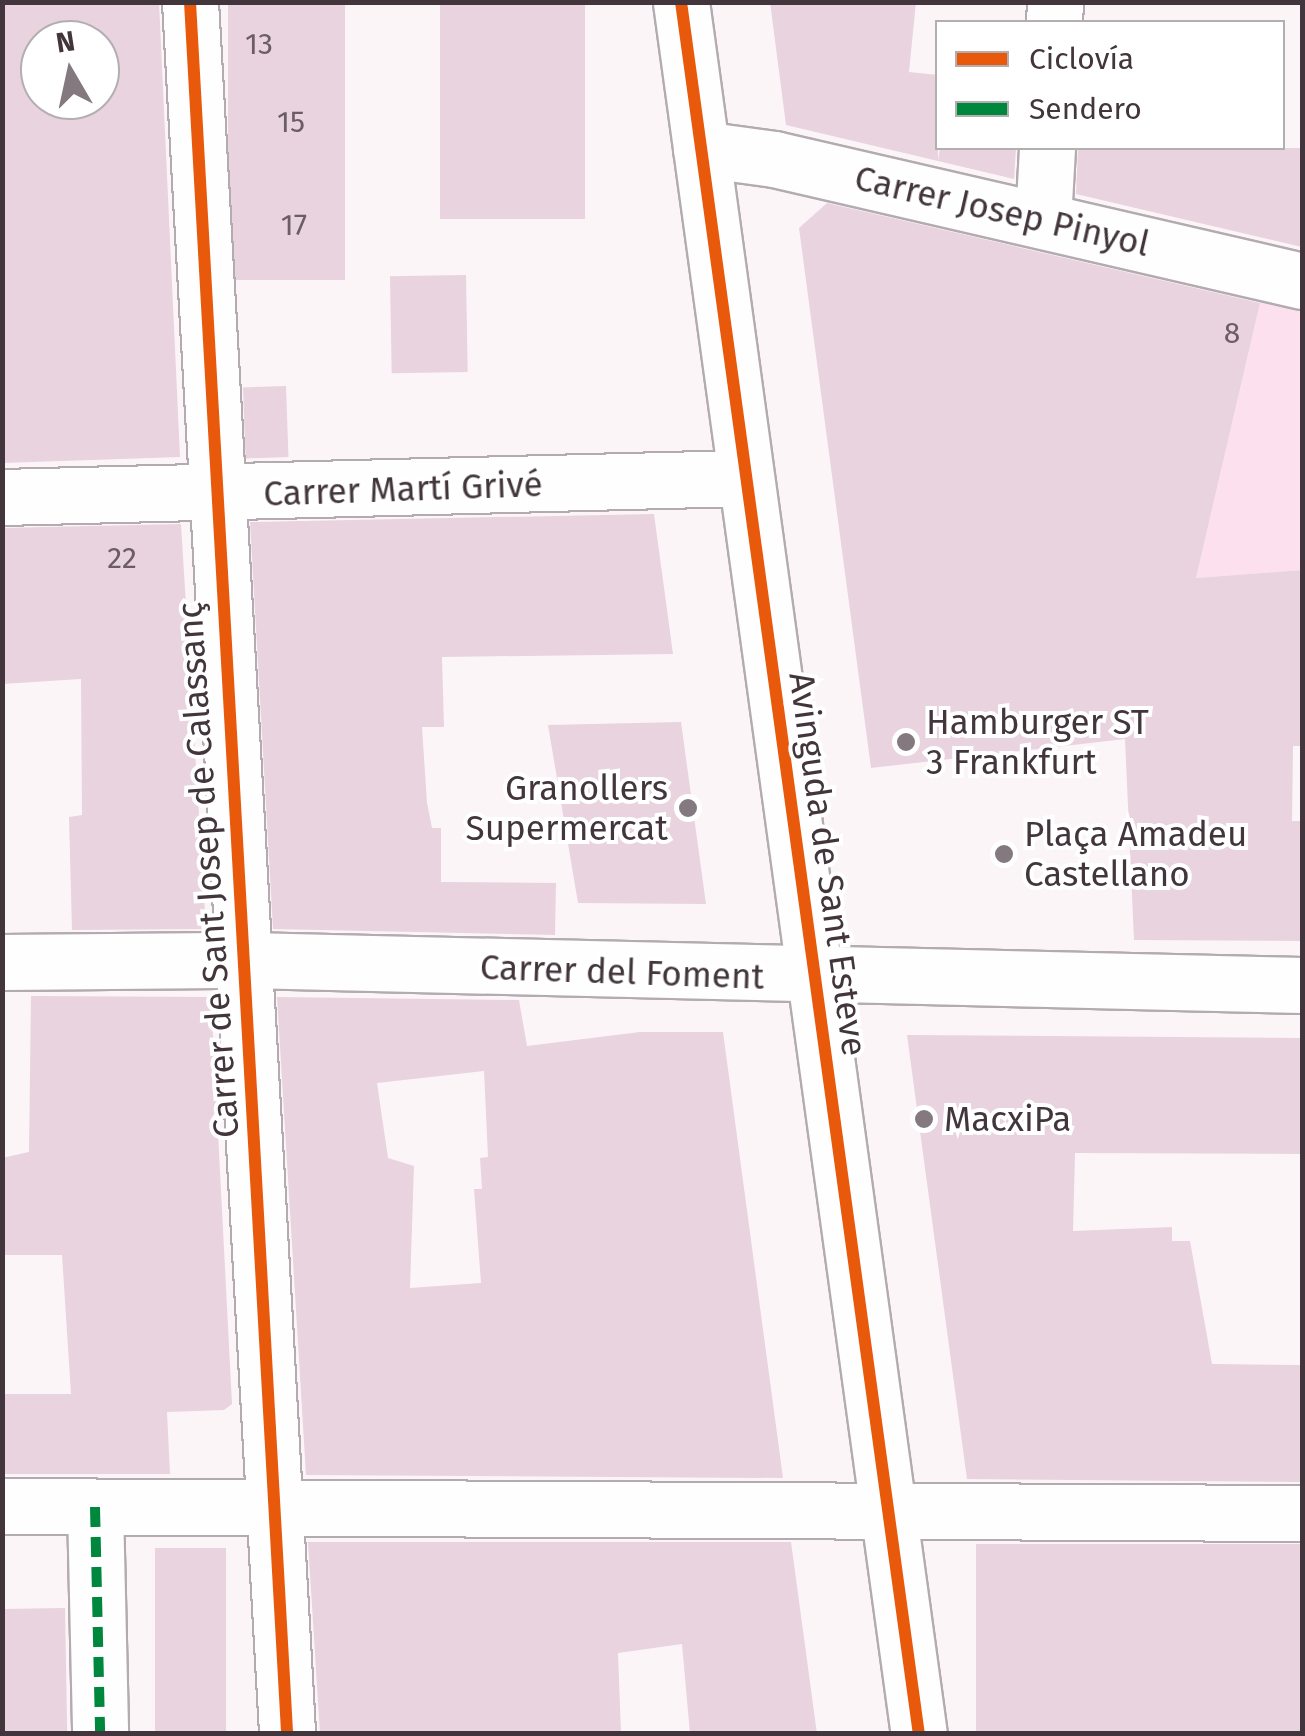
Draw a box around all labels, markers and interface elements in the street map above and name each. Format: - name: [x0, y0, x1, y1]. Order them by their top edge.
- north arrow: [20, 20, 120, 120]
- legend: [935, 20, 1285, 150]
- text: N: [54, 24, 77, 60]
- house number: 13: [245, 26, 273, 62]
- text: Ciclovía: [1029, 41, 1134, 77]
- text: Sendero: [1029, 91, 1142, 127]
- house number: 15: [277, 104, 305, 140]
- street label: Carrer Josep Pinyol: [851, 157, 1153, 265]
- house number: 17: [281, 207, 307, 243]
- house number: 8: [1224, 315, 1240, 351]
- street label: Carrer Martí Grivé: [263, 463, 543, 515]
- house number: 22: [107, 540, 137, 576]
- street label: Carrer de Sant Josep de Calassanç: [168, 601, 248, 1139]
- street label: Avinguda de Sant Esteve: [780, 669, 876, 1059]
- place label: Hamburger ST 3 Frankfurt: [926, 701, 1149, 783]
- marker: Hamburger ST 3 Frankfurt: [895, 731, 917, 753]
- place label: Granollers Supermercat: [466, 767, 668, 849]
- marker: Granollers Supermercat: [677, 797, 699, 819]
- place label: Plaça Amadeu Castellano: [1024, 813, 1247, 895]
- marker: Plaça Amadeu Castellano: [993, 843, 1015, 865]
- street label: Carrer del Foment: [479, 946, 765, 998]
- place label: MacxiPa: [944, 1098, 1071, 1140]
- marker: MacxiPa: [913, 1108, 935, 1130]

